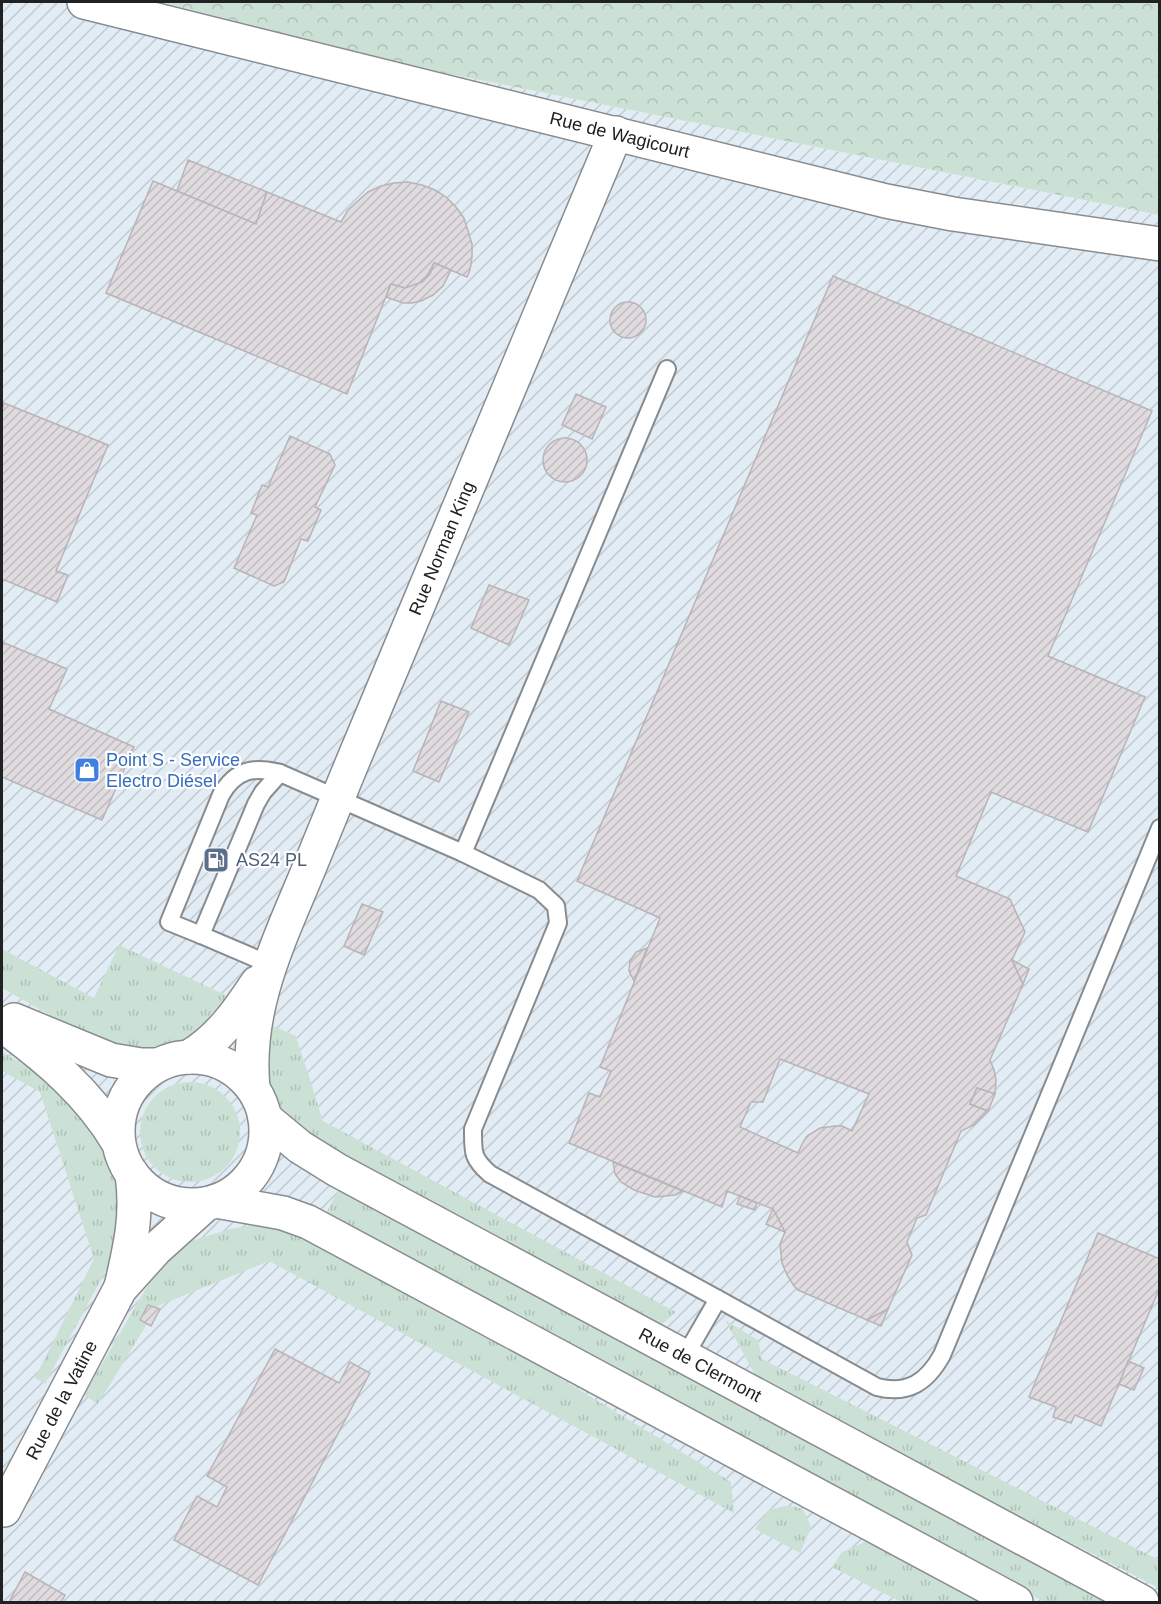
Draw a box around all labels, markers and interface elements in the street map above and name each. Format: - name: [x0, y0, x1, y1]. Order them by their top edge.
- street label: Rue de Wagicourt: [548, 108, 692, 162]
- street label: Rue Norman King: [405, 478, 479, 618]
- place label: Point S - Service Electro Diésel: [106, 750, 240, 791]
- shop icon: Point S - Service Electro Diésel: [72, 755, 102, 785]
- fuel station icon: AS24 PL: [201, 845, 231, 875]
- place label: AS24 PL: [236, 850, 307, 870]
- street label: Rue de Clermont: [635, 1324, 765, 1406]
- street label: Rue de la Vatine: [22, 1337, 101, 1463]

